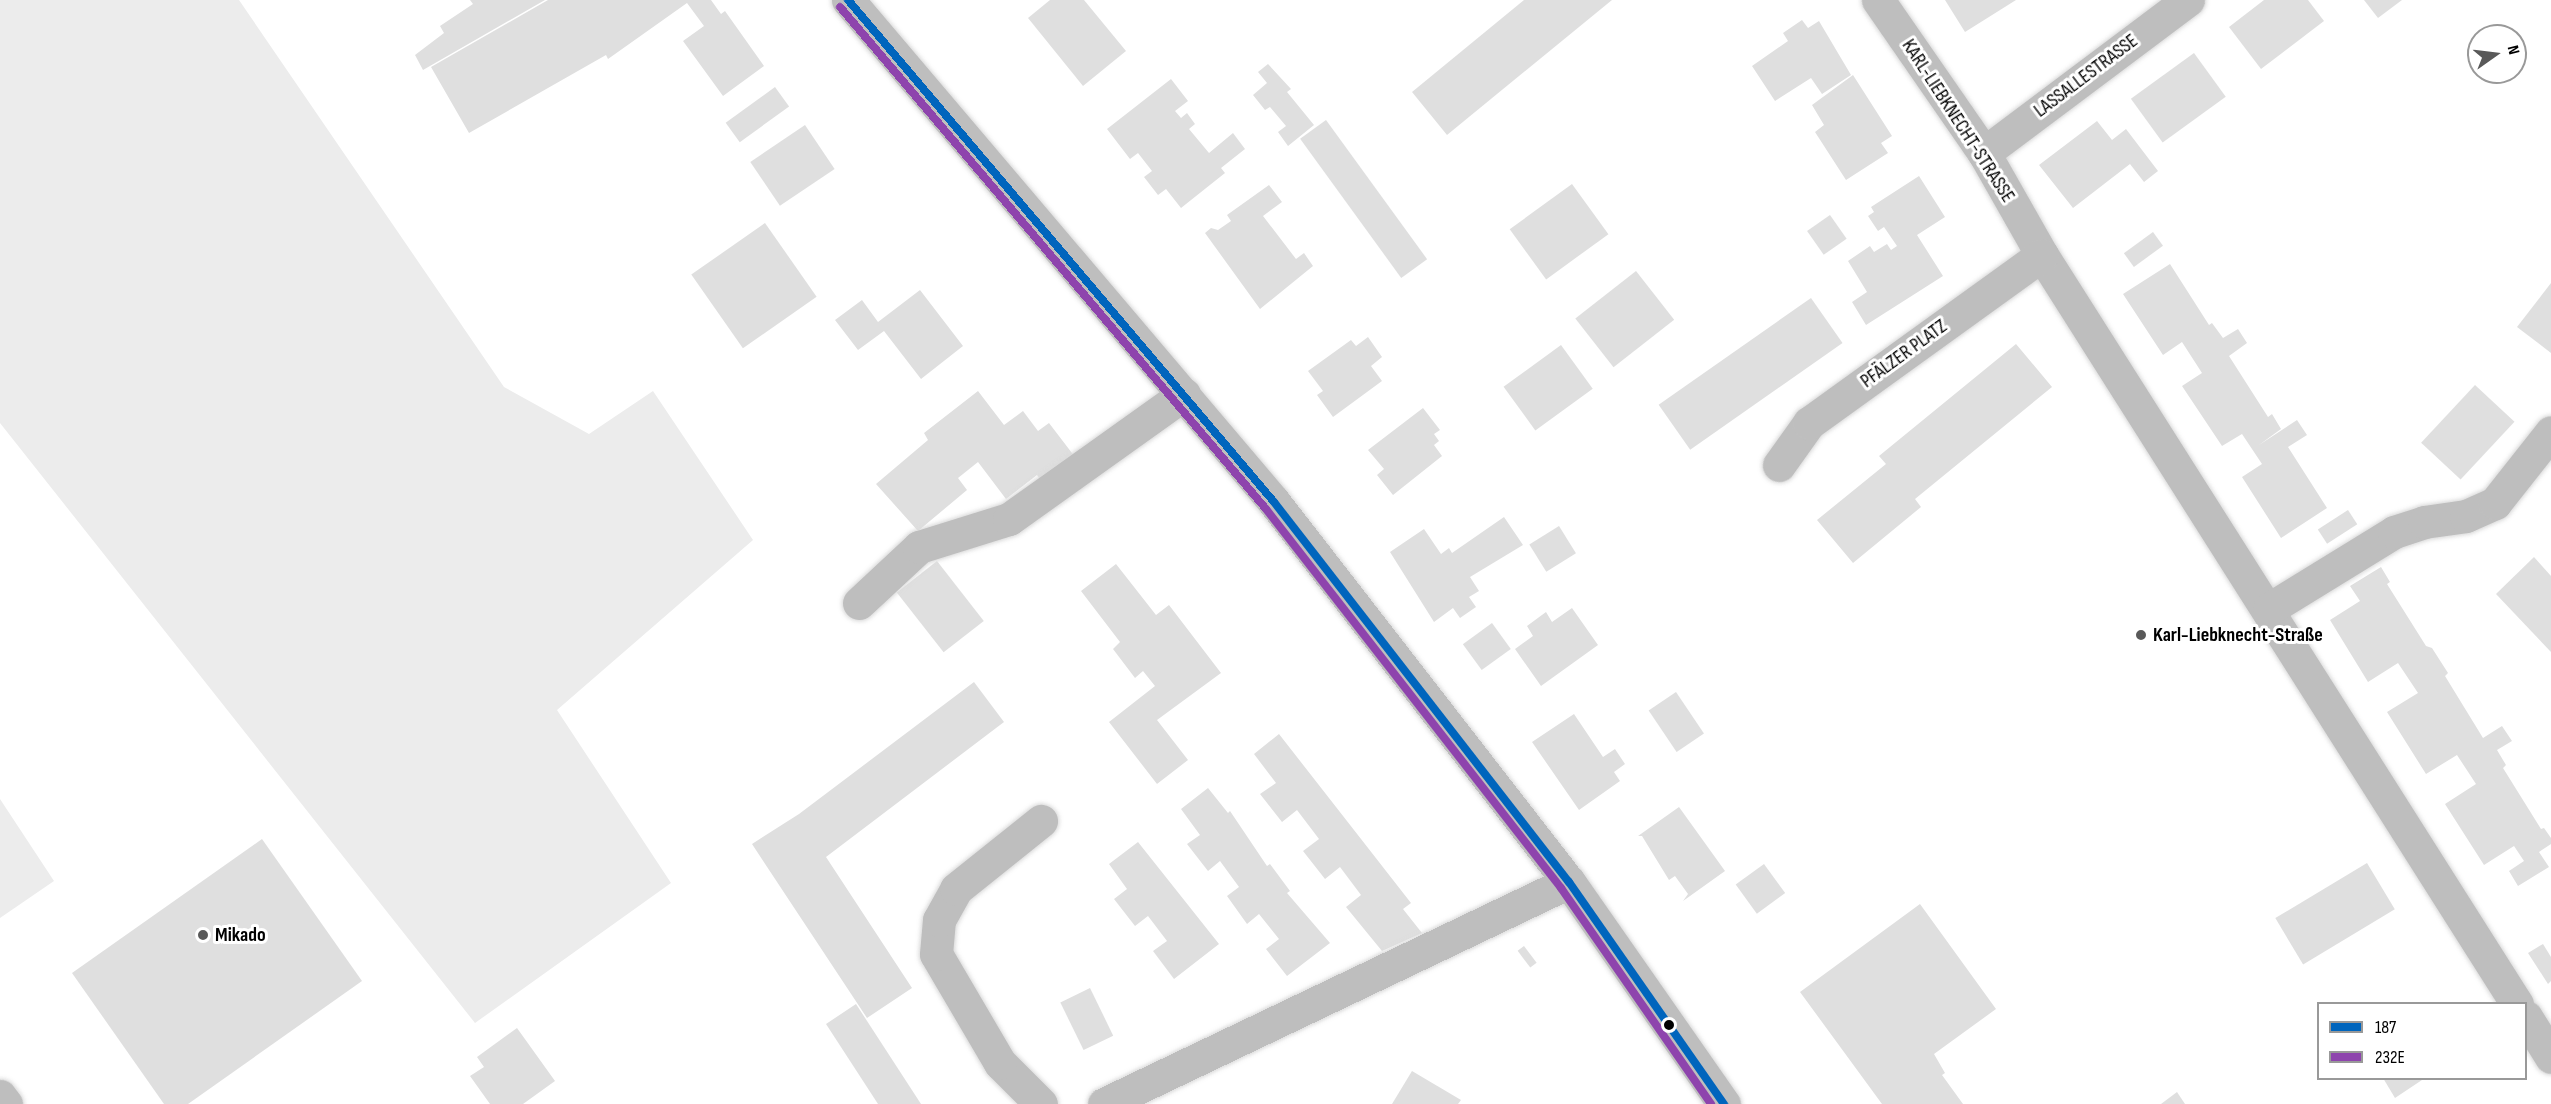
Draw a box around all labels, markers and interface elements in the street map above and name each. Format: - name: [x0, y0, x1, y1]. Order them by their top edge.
- north arrow: [2467, 24, 2527, 84]
- street label: LASSALLESTRASSE: [2029, 29, 2143, 123]
- street label: KARL-LIEBKNECHT-STRASSE: [1896, 35, 2020, 207]
- text: N: [2503, 44, 2523, 56]
- street label: PFÄLZER PLATZ: [1856, 315, 1952, 393]
- place label: Karl-Liebknecht-Straße: [2153, 623, 2323, 647]
- marker: Karl-Liebknecht-Straße: [2134, 628, 2148, 642]
- place label: Mikado: [215, 923, 266, 947]
- marker: Mikado: [196, 928, 210, 942]
- legend: [2317, 1002, 2527, 1080]
- text: 187: [2375, 1017, 2396, 1038]
- unlabelled marker: [1663, 1019, 1675, 1031]
- text: 232E: [2375, 1047, 2405, 1068]

